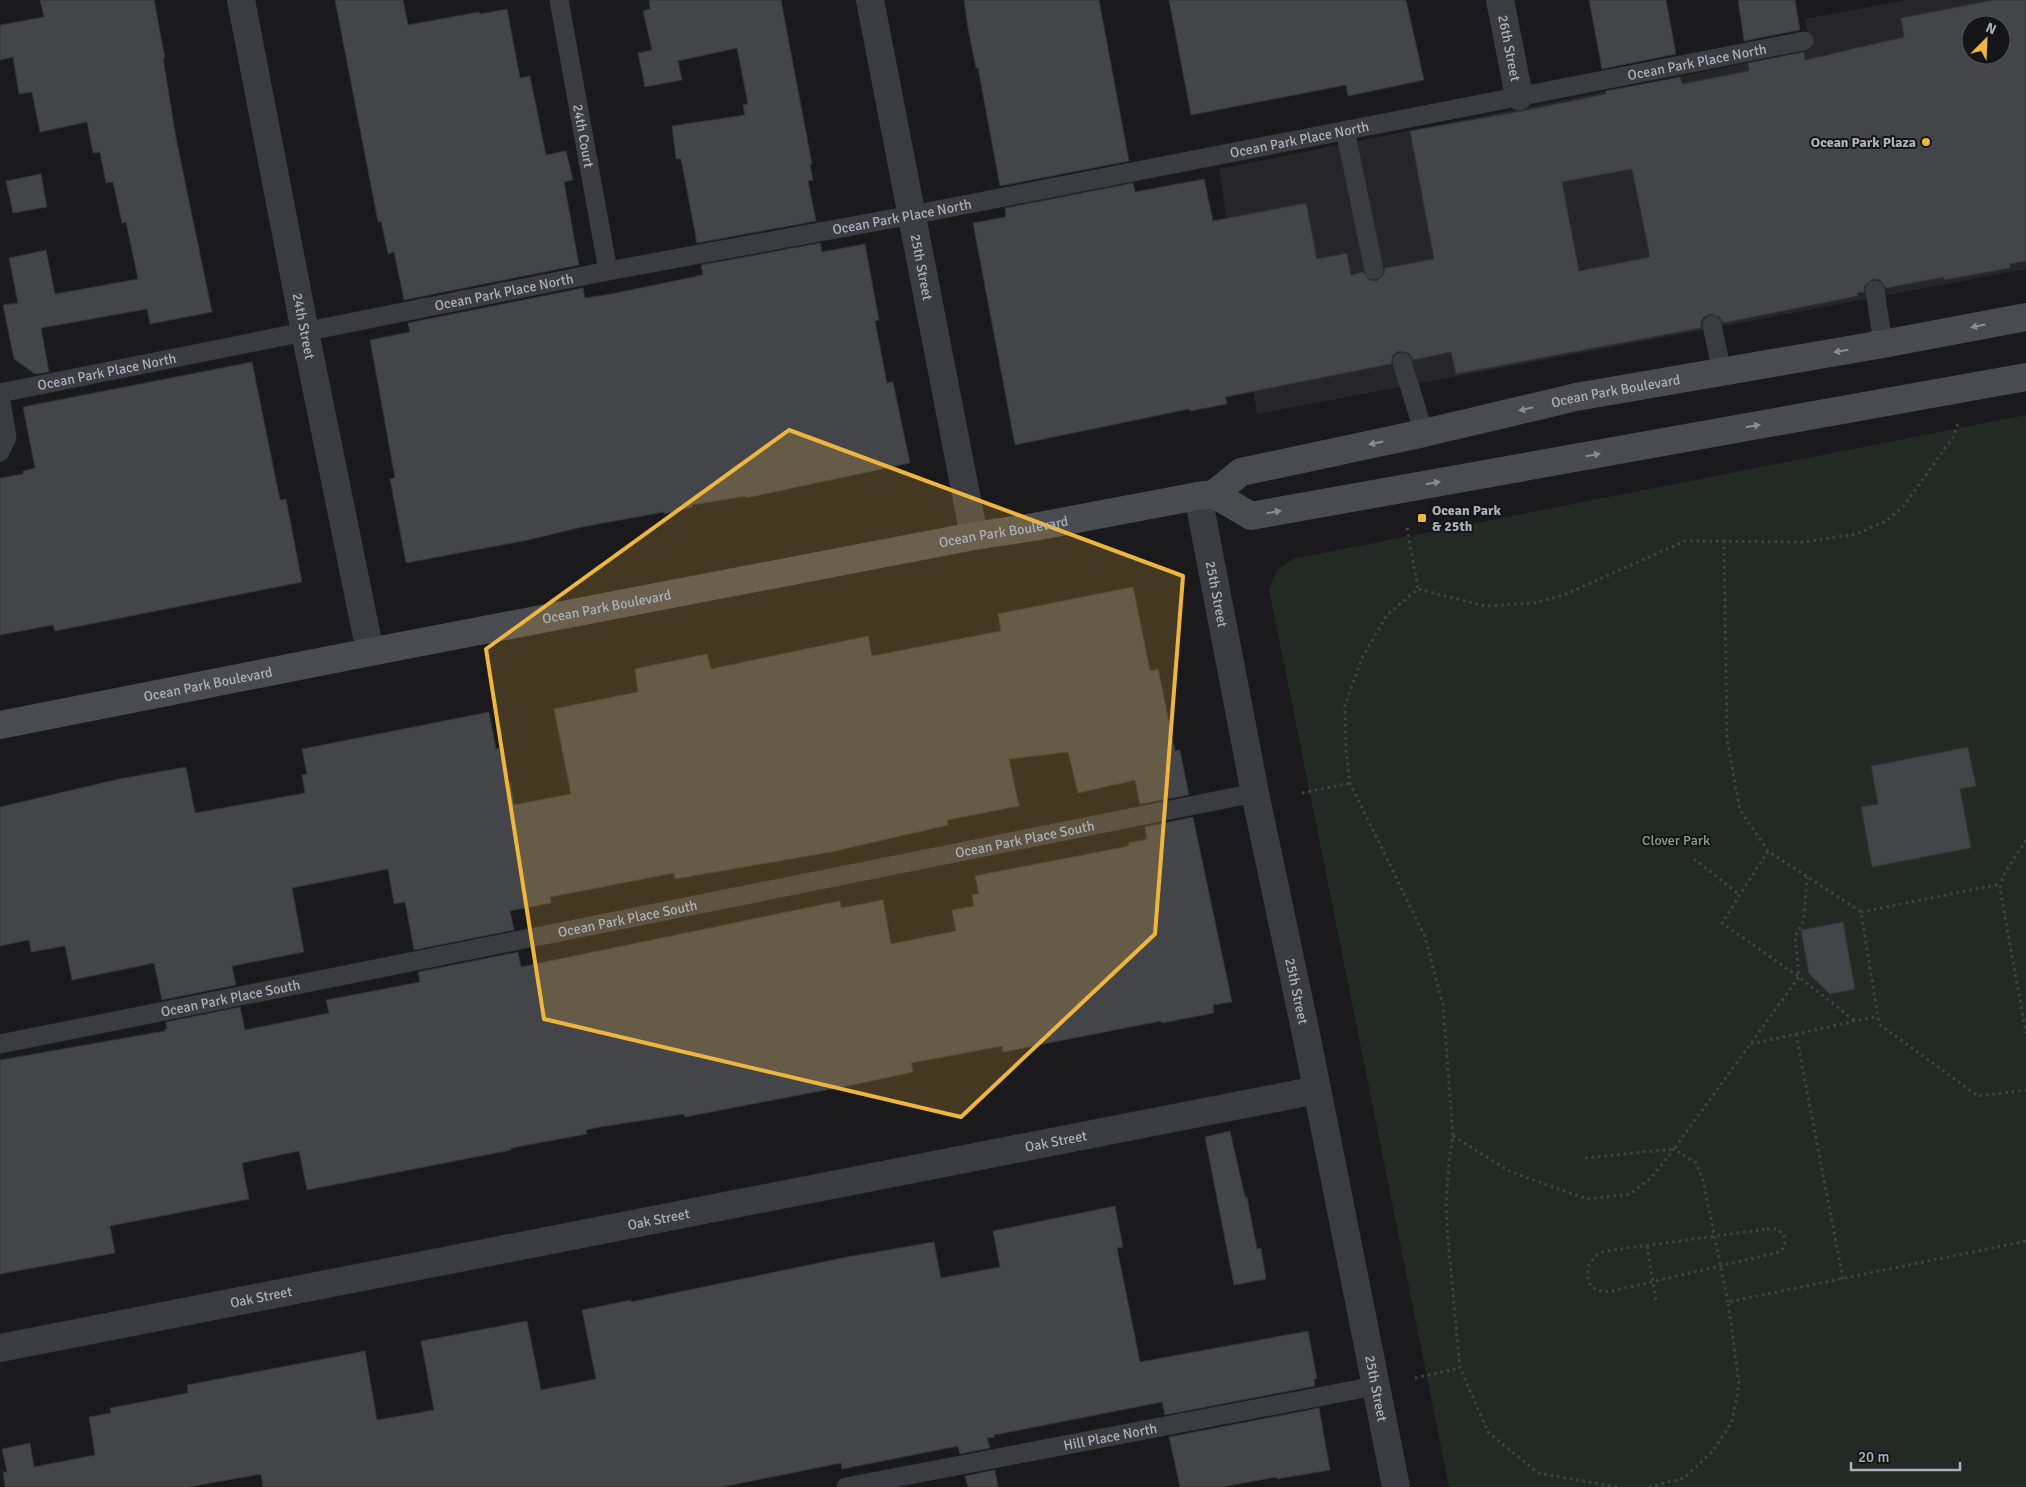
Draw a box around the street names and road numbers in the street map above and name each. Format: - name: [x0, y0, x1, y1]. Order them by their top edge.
- street label: 26th Street: [1494, 14, 1524, 83]
- street label: Ocean Park Place North: [1626, 41, 1768, 84]
- street label: 24th Court: [569, 103, 597, 169]
- street label: Ocean Park Place North: [1229, 118, 1370, 162]
- street label: Ocean Park Place North: [831, 196, 973, 238]
- street label: 25th Street: [907, 232, 936, 302]
- street label: Ocean Park Place North: [433, 270, 575, 315]
- street label: 24th Street: [289, 291, 318, 361]
- street label: Ocean Park Place North: [36, 350, 178, 394]
- street label: Ocean Park Boulevard: [1549, 371, 1681, 412]
- street label: Ocean Park Boulevard: [938, 513, 1070, 552]
- street label: 25th Street: [1202, 560, 1231, 629]
- street label: Ocean Park Boulevard: [541, 586, 672, 628]
- street label: Ocean Park Boulevard: [142, 663, 274, 705]
- street label: Ocean Park Place South: [954, 817, 1096, 862]
- street label: Ocean Park Place South: [557, 897, 699, 941]
- street label: 25th Street: [1281, 957, 1312, 1026]
- street label: Ocean Park Place South: [159, 976, 302, 1021]
- street label: Oak Street: [1024, 1127, 1089, 1156]
- street label: Oak Street: [626, 1205, 691, 1234]
- street label: Oak Street: [229, 1283, 294, 1312]
- street label: 25th Street: [1361, 1354, 1391, 1423]
- street label: Hill Place North: [1062, 1420, 1159, 1454]

